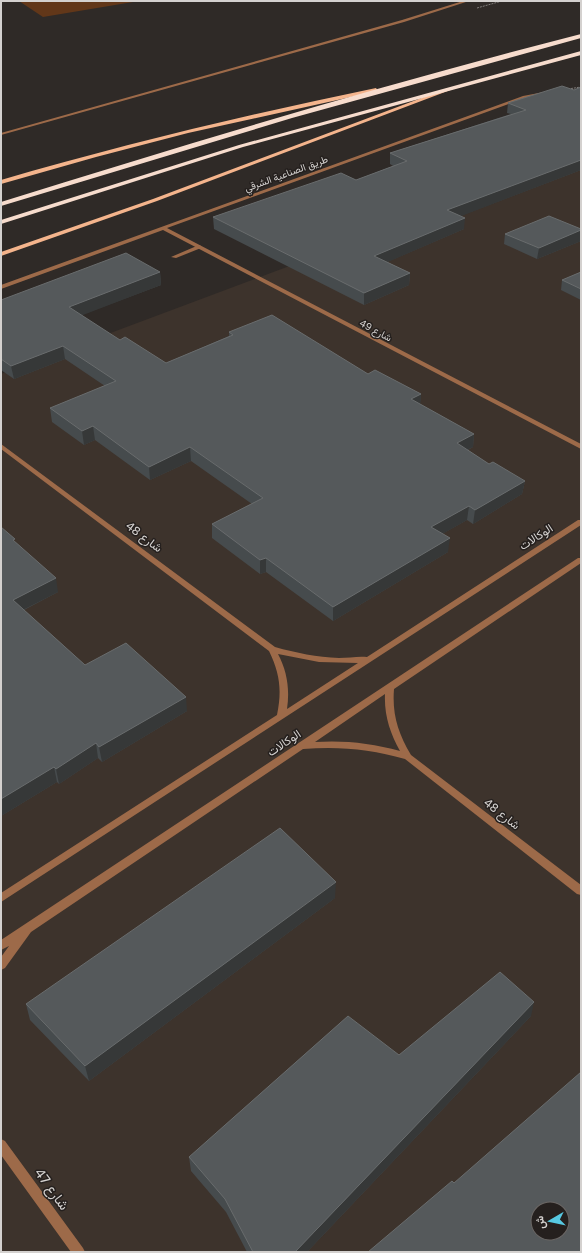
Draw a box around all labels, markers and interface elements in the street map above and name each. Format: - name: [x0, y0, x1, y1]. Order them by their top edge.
- street label: طريق الصناعية الشرقي: [243, 152, 331, 196]
- street label: شارع 49: [357, 317, 394, 344]
- street label: شارع 48: [122, 518, 165, 557]
- street label: الوكالات: [516, 520, 556, 554]
- street label: الوكالات: [264, 726, 304, 760]
- street label: شارع 48: [480, 795, 523, 834]
- street label: شارع 47: [29, 1164, 73, 1215]
- north arrow: [530, 1201, 570, 1241]
- text: ش: [532, 1215, 548, 1230]

